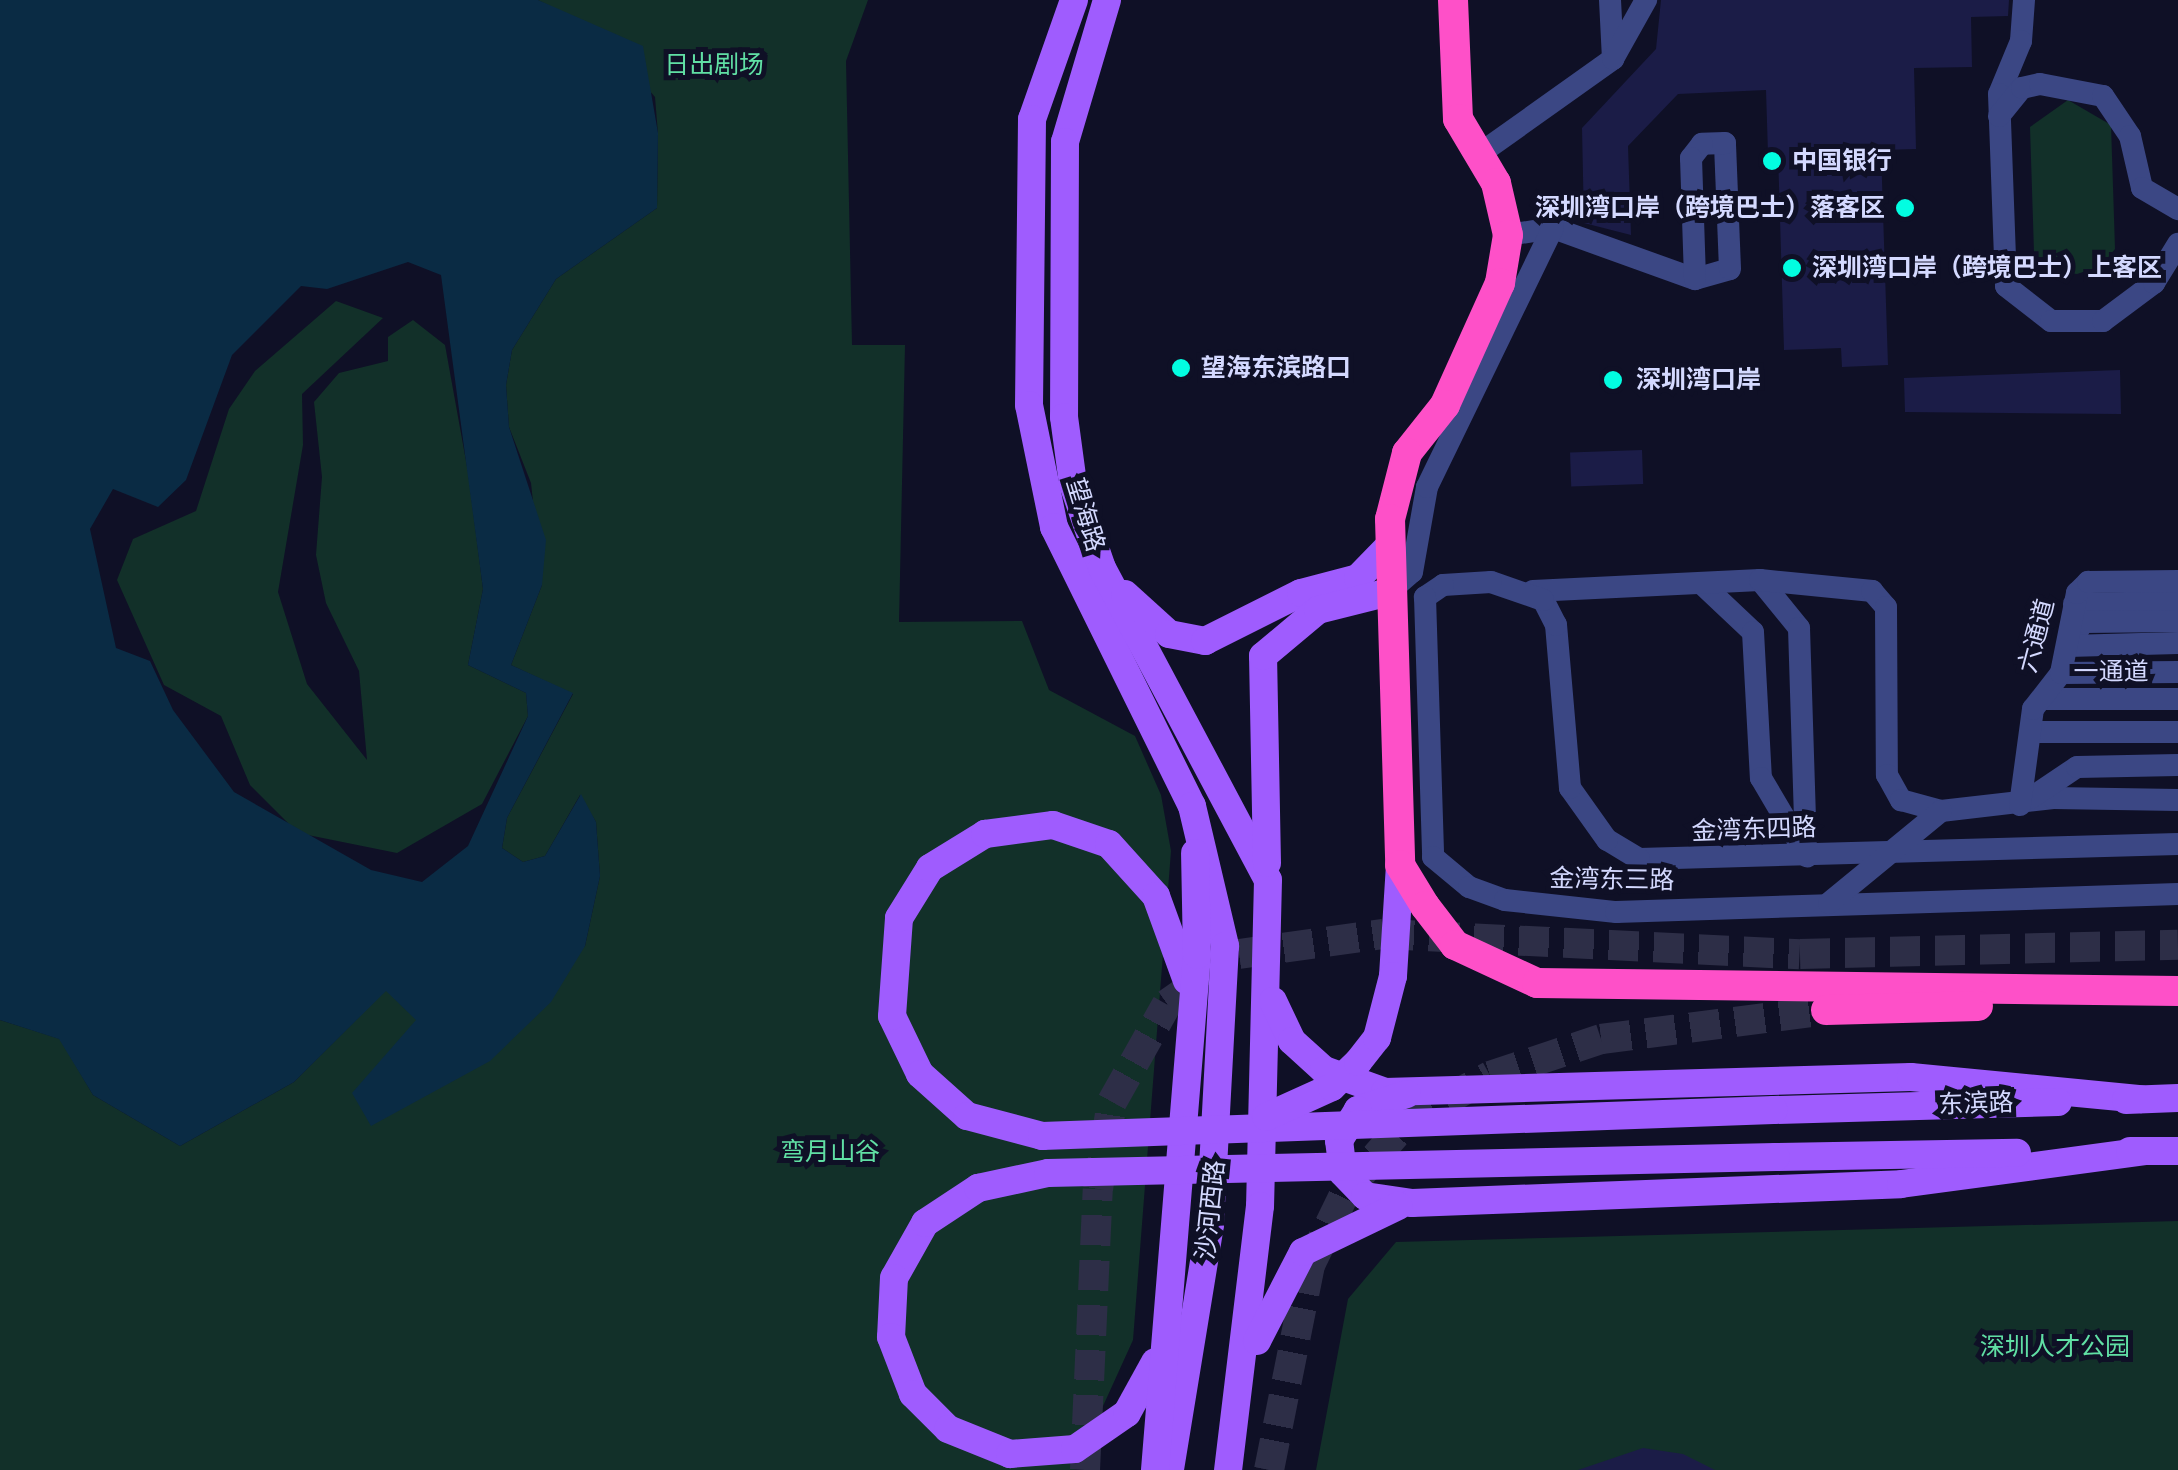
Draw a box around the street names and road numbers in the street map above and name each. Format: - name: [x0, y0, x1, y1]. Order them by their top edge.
- street label: 望海路: [1060, 475, 1110, 555]
- street label: 六通道: [2013, 596, 2061, 676]
- street label: 一通道: [2074, 657, 2148, 687]
- street label: 金湾东四路: [1691, 813, 1817, 847]
- street label: 金湾东三路: [1549, 864, 1675, 896]
- street label: 东滨路: [1938, 1088, 2014, 1120]
- street label: 沙河西路: [1191, 1159, 1231, 1261]

